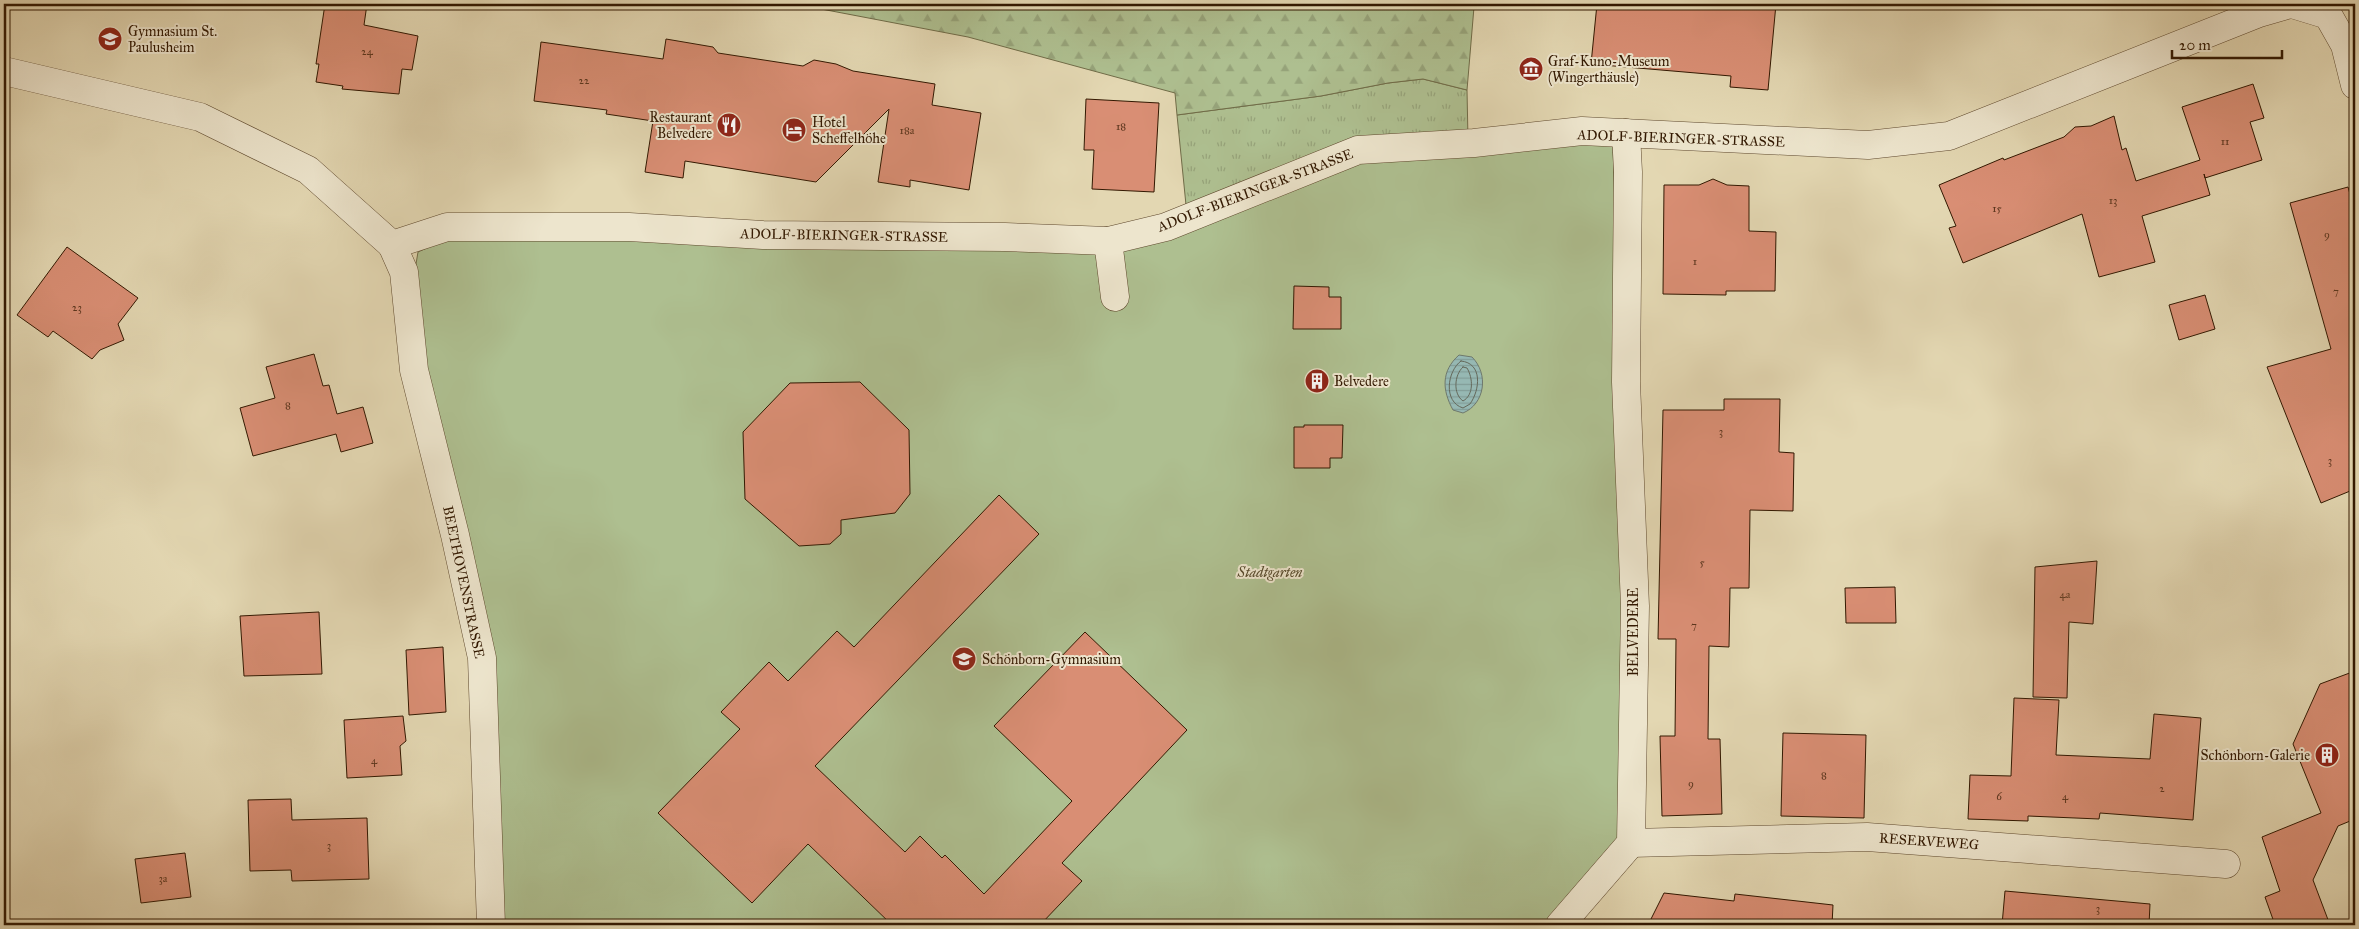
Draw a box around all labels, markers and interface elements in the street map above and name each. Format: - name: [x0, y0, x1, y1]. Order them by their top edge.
- place label: Gymnasium St. Paulusheim: [128, 23, 217, 56]
- school or university icon: Gymnasium St. Paulusheim: [97, 26, 123, 52]
- scale bar: [2172, 28, 2282, 60]
- text: 20 m: [2179, 36, 2211, 54]
- house number: 24: [361, 45, 374, 58]
- place label: Graf-Kuno-Museum (Wingerthäusle): [1548, 53, 1670, 87]
- museum icon: Graf-Kuno-Museum (Wingerthäusle): [1518, 56, 1544, 82]
- house number: 22: [579, 74, 590, 87]
- place label: Restaurant Belvedere: [649, 109, 712, 142]
- restaurant icon: Restaurant Belvedere: [716, 112, 742, 138]
- place label: Hotel Scheffelhöhe: [812, 114, 886, 147]
- hotel icon: Hotel Scheffelhöhe: [781, 117, 807, 143]
- house number: 18: [1116, 120, 1126, 133]
- house number: 18a: [900, 124, 915, 137]
- street label: ADOLF-BIERINGER-STRASSE: [1576, 126, 1785, 151]
- house number: 11: [2221, 135, 2229, 148]
- street label: ADOLF-BIERINGER-STRASSE: [1154, 145, 1355, 236]
- house number: 13: [2109, 194, 2117, 207]
- house number: 15: [1992, 202, 2002, 215]
- street label: ADOLF-BIERINGER-STRASSE: [739, 225, 948, 246]
- house number: 9: [2324, 228, 2330, 241]
- house number: 1: [1693, 255, 1697, 268]
- house number: 7: [2333, 285, 2339, 298]
- house number: 23: [72, 301, 82, 314]
- building icon: Belvedere: [1304, 368, 1330, 394]
- place label: Belvedere: [1334, 373, 1389, 390]
- house number: 8: [285, 399, 291, 412]
- house number: 3: [1719, 425, 1723, 438]
- house number: 3: [2328, 454, 2332, 467]
- street label: BEETHOVENSTRASSE: [439, 504, 488, 660]
- house number: 5: [1699, 556, 1705, 569]
- park label: Stadtgarten: [1237, 564, 1303, 581]
- street label: BELVEDERE: [1625, 588, 1642, 676]
- house number: 4a: [2060, 588, 2071, 601]
- house number: 7: [1691, 619, 1697, 632]
- school or university icon: Schönborn-Gymnasium: [951, 646, 977, 672]
- place label: Schönborn-Gymnasium: [982, 651, 1121, 668]
- building icon: Schönborn-Galerie: [2314, 742, 2340, 768]
- place label: Schönborn-Galerie: [2201, 747, 2310, 764]
- house number: 4: [371, 754, 378, 767]
- house number: 8: [1821, 769, 1827, 782]
- house number: 9: [1688, 777, 1694, 790]
- house number: 2: [2159, 782, 2165, 795]
- house number: 6: [1996, 790, 2002, 803]
- house number: 4: [2062, 790, 2069, 803]
- street label: RESERVEWEG: [1878, 830, 1980, 853]
- house number: 3: [327, 839, 331, 852]
- house number: 3a: [158, 872, 168, 885]
- house number: 3: [2096, 902, 2100, 915]

